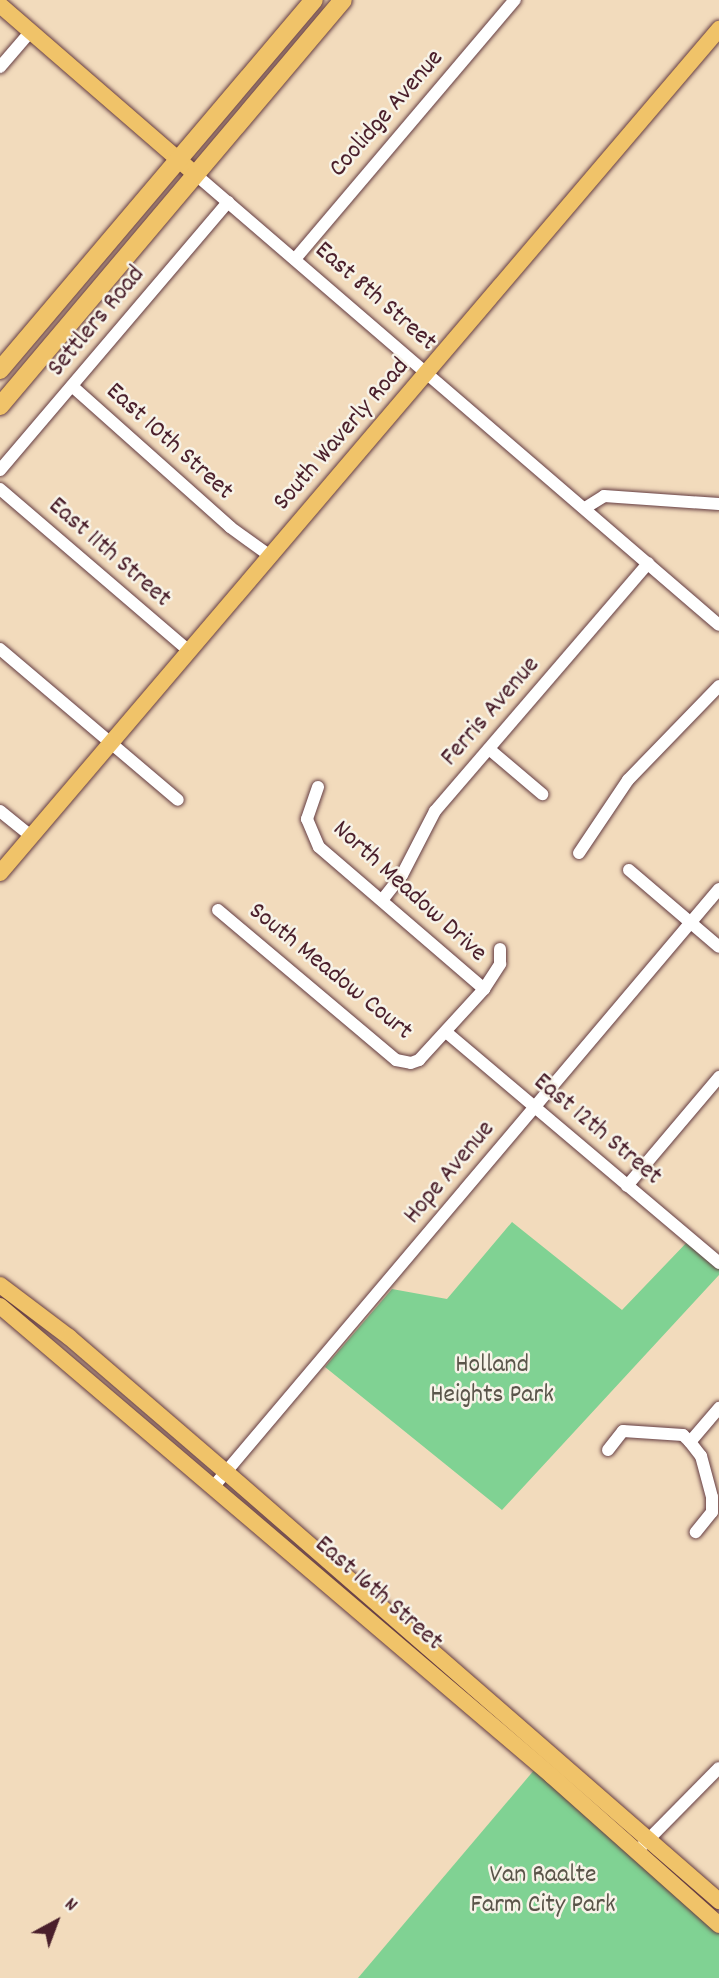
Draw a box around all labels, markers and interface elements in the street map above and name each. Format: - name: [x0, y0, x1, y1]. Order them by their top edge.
- street label: Coolidge Avenue: [323, 44, 451, 184]
- street label: East 8th Street: [308, 236, 442, 358]
- street label: Settlers Road: [42, 260, 152, 384]
- street label: South Waverly Road: [267, 352, 417, 518]
- street label: East 10th Street: [99, 377, 239, 507]
- street label: East 11th Street: [41, 491, 177, 615]
- street label: Ferris Avenue: [435, 651, 547, 773]
- street label: North Meadow Drive: [325, 815, 493, 969]
- street label: South Meadow Court: [242, 896, 418, 1048]
- street label: East 12th Street: [526, 1067, 668, 1193]
- street label: Hope Avenue: [398, 1115, 502, 1231]
- park label: Holland Heights Park: [430, 1350, 554, 1412]
- street label: East 16th Street: [308, 1530, 448, 1658]
- park label: Van Raalte Farm City Park: [470, 1860, 616, 1922]
- north arrow: [21, 1887, 91, 1957]
- text: N: [58, 1892, 82, 1919]

